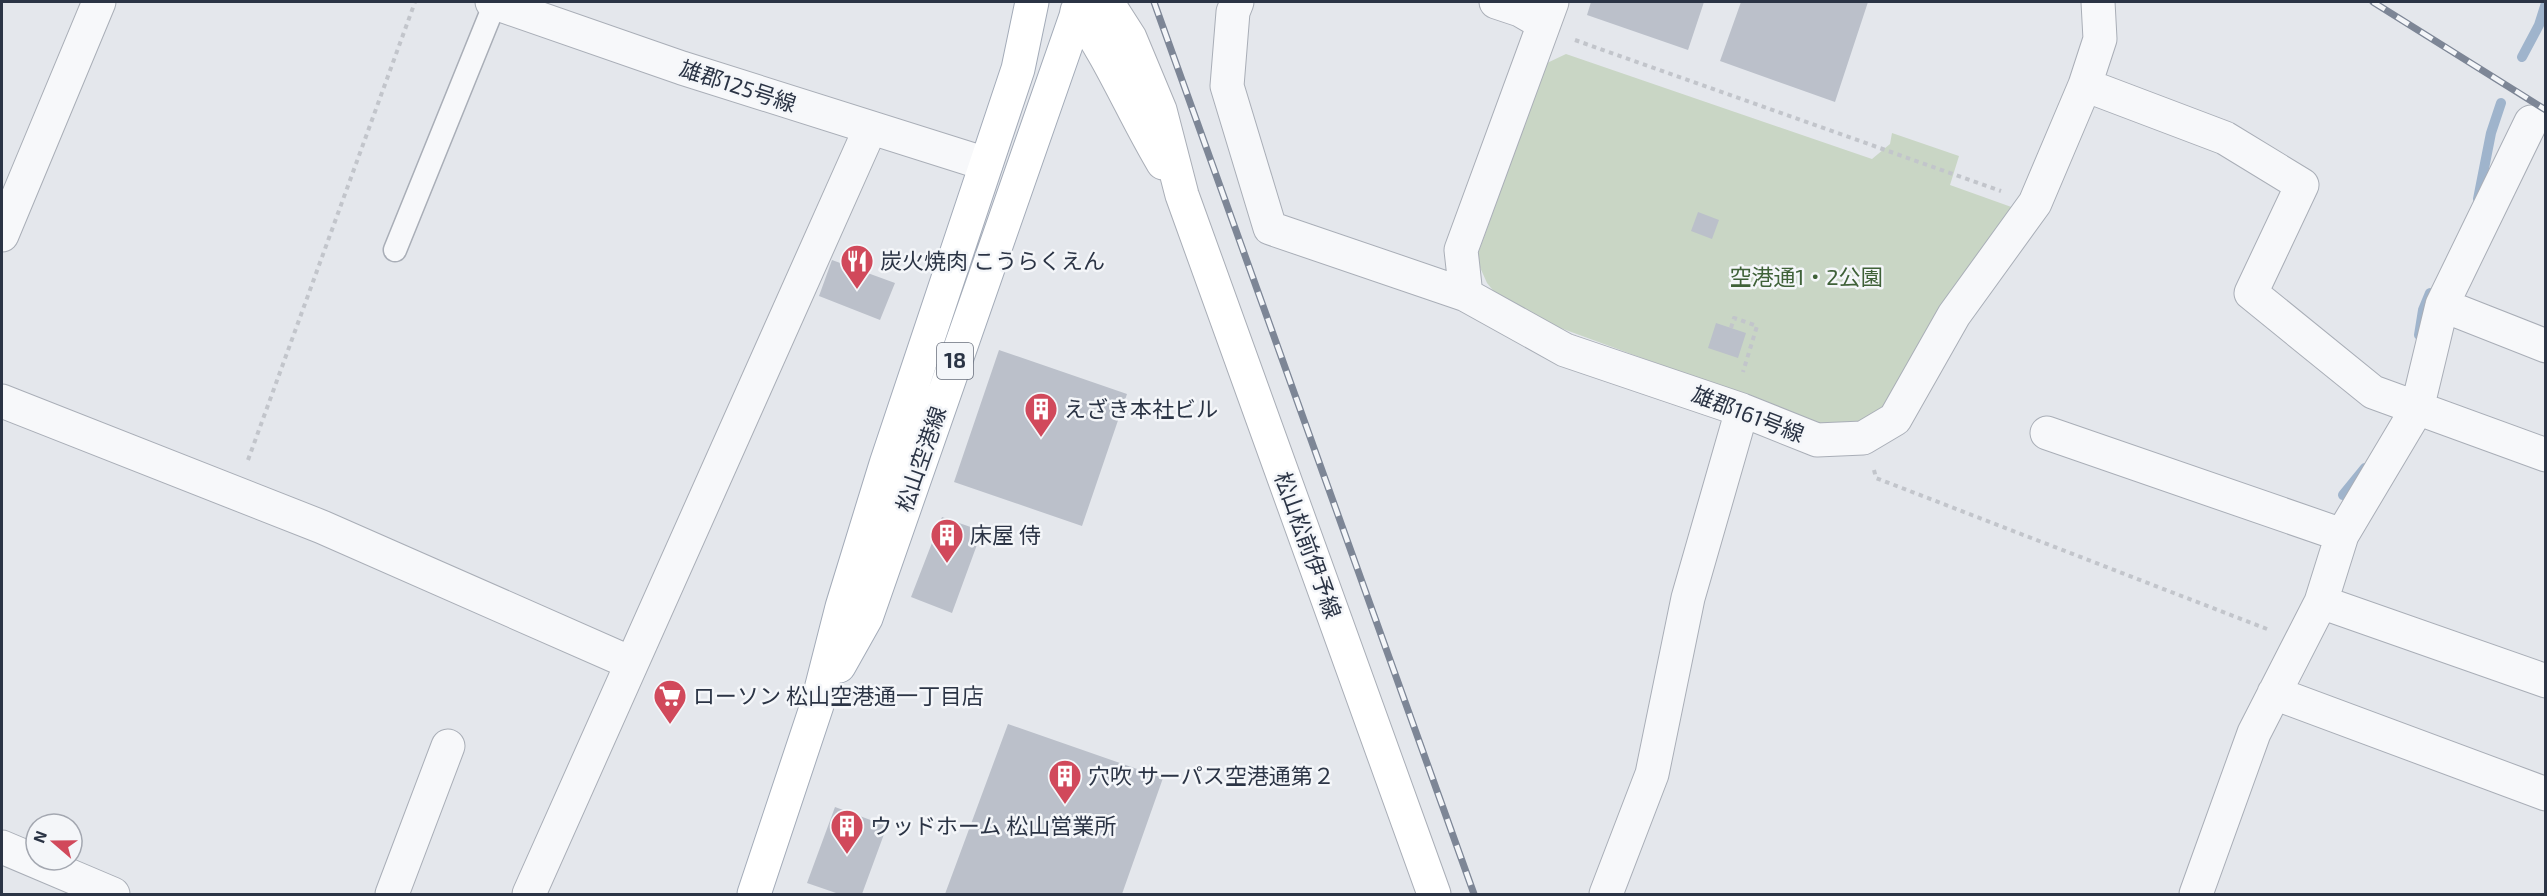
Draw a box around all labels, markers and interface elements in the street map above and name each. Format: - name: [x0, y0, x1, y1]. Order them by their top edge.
- street label: 雄郡125号線: [677, 54, 800, 116]
- restaurant icon: 炭火焼肉 こうらくえん: [839, 243, 875, 290]
- place label: 炭火焼肉 こうらくえん: [880, 247, 1105, 273]
- park label: 空港通1・2公園: [1729, 263, 1883, 289]
- road number: 18: [937, 343, 973, 379]
- street label: 雄郡161号線: [1689, 380, 1808, 446]
- building icon: えざき本社ビル: [1023, 391, 1059, 438]
- place label: えざき本社ビル: [1064, 395, 1218, 421]
- street label: 松山空港線: [890, 402, 950, 515]
- street label: 松山松前伊予線: [1270, 468, 1347, 621]
- building icon: 床屋 侍: [929, 517, 965, 564]
- place label: 床屋 侍: [970, 521, 1041, 547]
- supermarket icon: ローソン 松山空港通一丁目店: [652, 678, 688, 725]
- place label: ローソン 松山空港通一丁目店: [693, 682, 984, 708]
- building icon: 穴吹 サーパス空港通第２: [1047, 758, 1083, 805]
- place label: 穴吹 サーパス空港通第２: [1088, 762, 1335, 788]
- building icon: ウッドホーム 松山営業所: [829, 808, 865, 855]
- north arrow: [24, 812, 84, 872]
- place label: ウッドホーム 松山営業所: [870, 812, 1116, 838]
- text: N: [29, 828, 50, 845]

